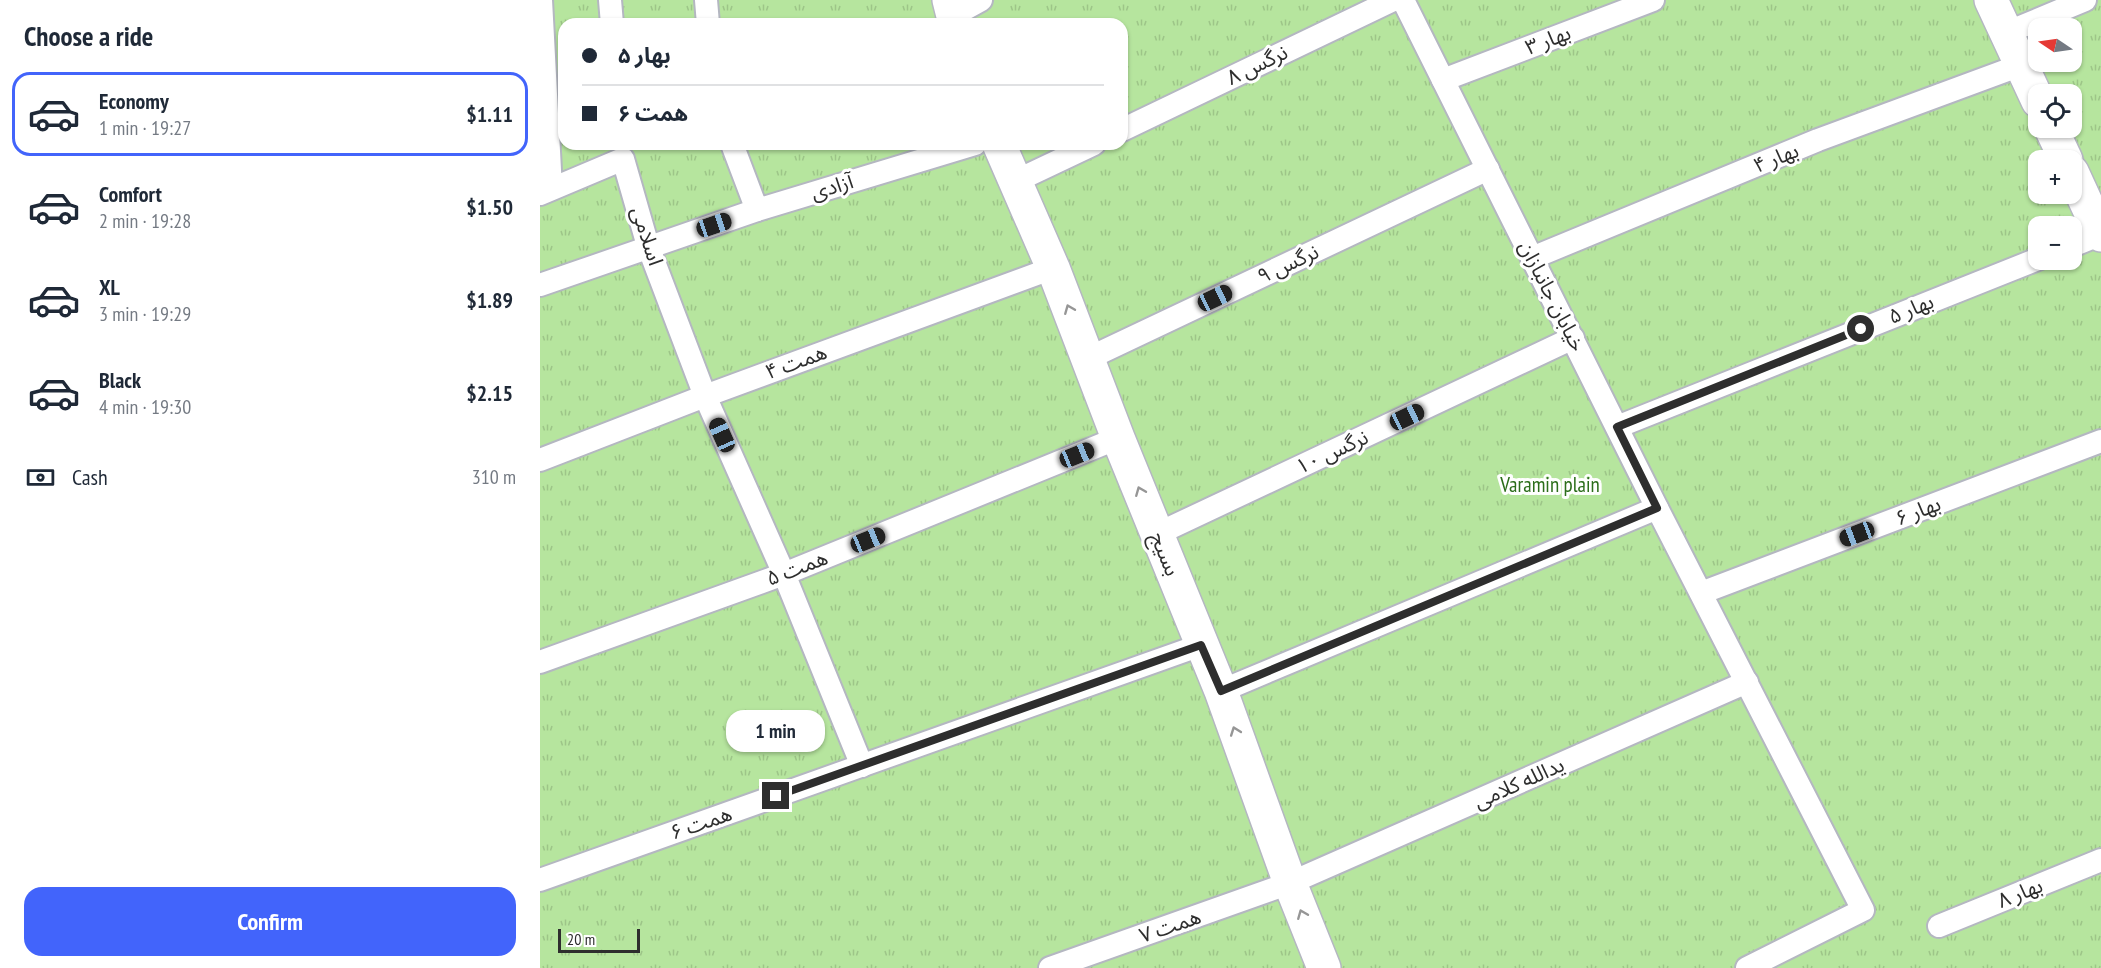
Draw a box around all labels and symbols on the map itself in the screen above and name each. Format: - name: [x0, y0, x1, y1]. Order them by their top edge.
- north arrow: [2028, 18, 2082, 72]
- street label: بهار ۳: [1521, 19, 1574, 60]
- street label: نرگس ۸: [1222, 38, 1292, 91]
- street label: بهار ۴: [1749, 136, 1802, 179]
- street label: آزادی: [807, 167, 857, 206]
- street label: اسلامی: [625, 203, 670, 269]
- car: [694, 211, 734, 239]
- street label: خیابان جانبازان: [1513, 236, 1592, 356]
- street label: نرگس ۹: [1253, 238, 1323, 289]
- car: [1195, 282, 1235, 314]
- street label: بهار ۵: [1884, 287, 1937, 330]
- one-way arrow: [1064, 304, 1076, 315]
- route start: [1847, 315, 1874, 342]
- street label: همت ۴: [761, 338, 830, 385]
- car: [1387, 401, 1427, 433]
- car: [706, 415, 738, 455]
- street label: نرگس ۱۰: [1291, 423, 1372, 480]
- car: [1057, 440, 1097, 470]
- park label: Varamin plain: [1499, 471, 1600, 498]
- one-way arrow: [1135, 486, 1147, 497]
- street label: بهار ۶: [1891, 490, 1944, 531]
- car: [1837, 519, 1877, 549]
- car: [848, 525, 888, 555]
- street label: بسیج: [1143, 528, 1186, 580]
- street label: همت ۵: [762, 544, 831, 592]
- callout: 1 min: [726, 709, 826, 751]
- one-way arrow: [1230, 726, 1243, 736]
- street label: یدالله کلامی: [1469, 751, 1568, 815]
- route end: [762, 782, 789, 809]
- street label: همت ۶: [666, 799, 735, 846]
- street label: بهار ۸: [1993, 871, 2046, 914]
- street label: همت ۷: [1135, 902, 1204, 949]
- one-way arrow: [1297, 909, 1309, 920]
- scale bar: [558, 926, 640, 954]

